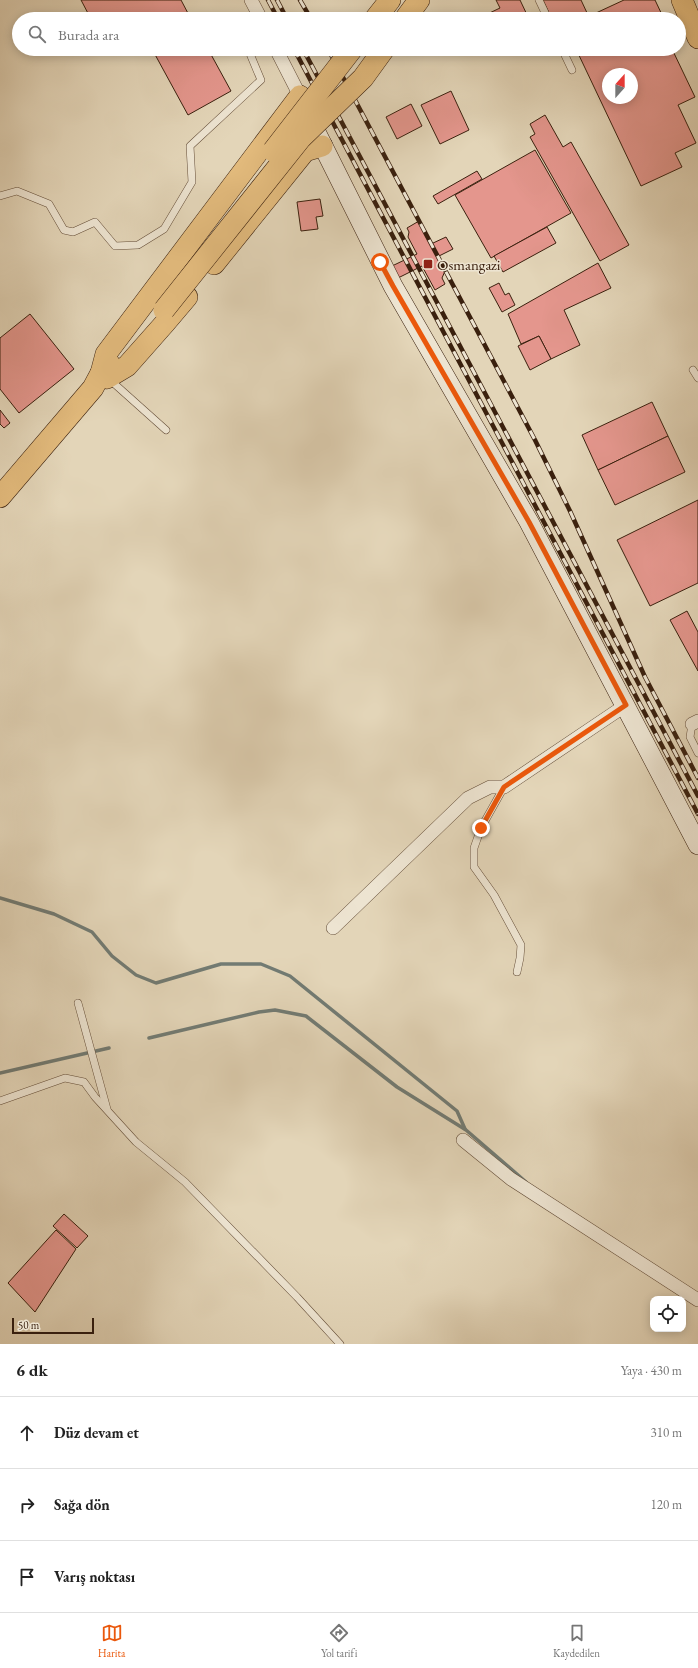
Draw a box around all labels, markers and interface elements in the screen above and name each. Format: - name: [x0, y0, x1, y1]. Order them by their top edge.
- search box: [12, 12, 686, 56]
- icon: search: [26, 23, 48, 45]
- text: Burada ara: [58, 25, 119, 44]
- north arrow: [602, 68, 638, 104]
- route start: [371, 253, 389, 271]
- place label: Osmangazi: [437, 255, 501, 274]
- marker: Osmangazi: [422, 258, 434, 270]
- route end: [472, 819, 490, 837]
- map controls: [650, 1296, 686, 1332]
- button: locate: [650, 1296, 686, 1332]
- scale bar: [12, 1316, 94, 1335]
- text: 50 m: [18, 1318, 39, 1332]
- text: 6 dk: [16, 1359, 48, 1381]
- text: Yaya · 430 m: [621, 1362, 682, 1379]
- icon: ahead: [16, 1422, 38, 1444]
- text: Düz devam et: [54, 1423, 139, 1442]
- text: 310 m: [651, 1424, 682, 1441]
- icon: right: [16, 1494, 38, 1516]
- text: Sağa dön: [54, 1495, 110, 1514]
- text: 120 m: [651, 1496, 682, 1513]
- icon: arrive: [16, 1566, 38, 1588]
- text: Varış noktası: [54, 1567, 135, 1586]
- tab: Harita: [98, 1622, 125, 1660]
- tab: Yol tarifi: [321, 1622, 357, 1660]
- tab: Kaydedilen: [553, 1622, 600, 1660]

